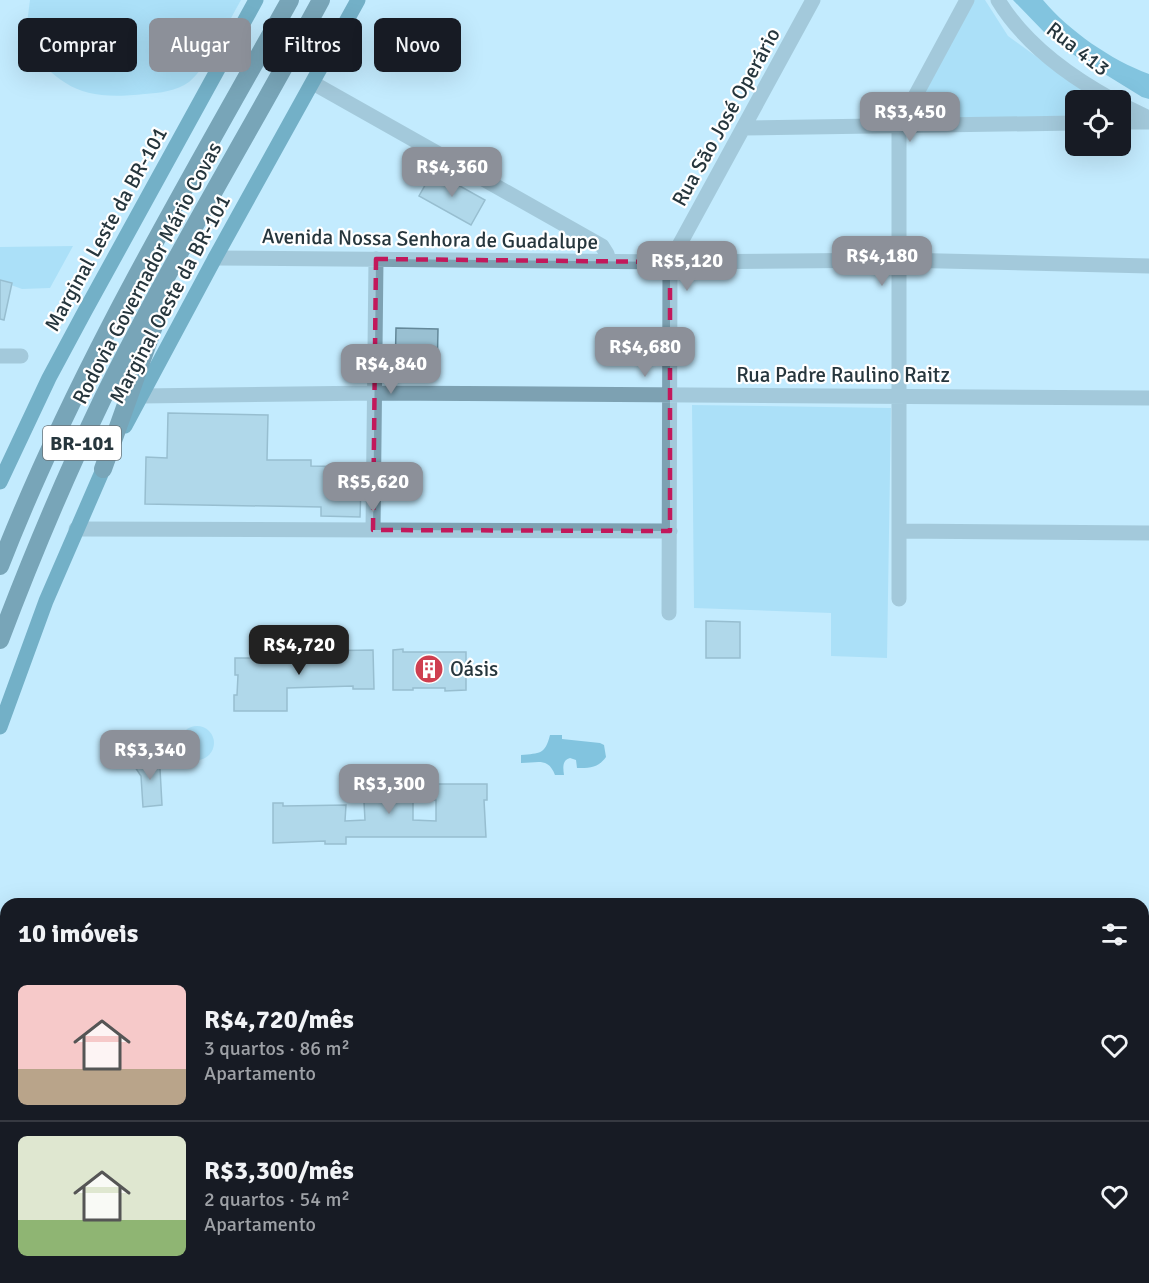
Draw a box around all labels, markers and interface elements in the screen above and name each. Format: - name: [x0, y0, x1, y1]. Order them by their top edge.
- street label: Rua 413: [1041, 16, 1115, 82]
- chip: Comprar: [18, 18, 137, 72]
- chip: Alugar: [149, 18, 251, 72]
- chip: Filtros: [263, 18, 362, 72]
- chip: Novo: [374, 18, 461, 72]
- street label: Rua São José Operário: [666, 23, 786, 211]
- map controls: [1065, 90, 1131, 156]
- button: locate: [1065, 90, 1131, 156]
- pin: R$3,450: [855, 92, 965, 143]
- text: R$3,450: [874, 99, 946, 124]
- street label: Marginal Leste da BR-101: [39, 122, 173, 336]
- street label: Rodovia Governador Mário Covas: [67, 138, 227, 408]
- pin: R$4,360: [397, 147, 507, 198]
- text: R$4,360: [416, 154, 488, 179]
- street label: Marginal Oeste da BR-101: [104, 190, 236, 408]
- street label: Avenida Nossa Senhora de Guadalupe: [262, 223, 598, 255]
- pin: R$4,180: [827, 236, 937, 287]
- pin: R$5,120: [632, 241, 742, 292]
- text: R$4,180: [846, 243, 918, 268]
- text: R$5,120: [651, 248, 723, 273]
- pin: R$4,680: [590, 327, 700, 378]
- text: R$4,680: [609, 334, 681, 359]
- pin: R$4,840: [336, 344, 446, 395]
- text: R$4,840: [355, 351, 427, 376]
- street label: Rua Padre Raulino Raitz: [736, 362, 950, 388]
- road number: BR-101: [43, 426, 121, 460]
- pin: R$5,620: [318, 462, 428, 513]
- text: R$5,620: [337, 469, 409, 494]
- pin: R$4,720: [244, 625, 354, 676]
- text: R$4,720: [263, 632, 335, 657]
- building icon: Oásis: [413, 653, 445, 685]
- place label: Oásis: [450, 656, 498, 682]
- pin: R$3,340: [95, 730, 205, 781]
- text: R$3,340: [114, 737, 186, 762]
- pin: R$3,300: [334, 764, 444, 815]
- text: R$3,300: [353, 771, 425, 796]
- text: 10 imóveis: [18, 918, 138, 950]
- icon: filters: [1098, 918, 1131, 951]
- text: R$4,720/mês: [204, 1004, 354, 1036]
- icon: home: [66, 1009, 138, 1081]
- icon: heart: [1098, 1029, 1131, 1062]
- text: 3 quartos · 86 m²: [204, 1036, 350, 1061]
- text: Apartamento: [204, 1061, 316, 1086]
- text: R$3,300/mês: [204, 1155, 354, 1187]
- icon: home: [66, 1160, 138, 1232]
- icon: heart: [1098, 1180, 1131, 1213]
- text: 2 quartos · 54 m²: [204, 1187, 350, 1212]
- text: Apartamento: [204, 1212, 316, 1237]

